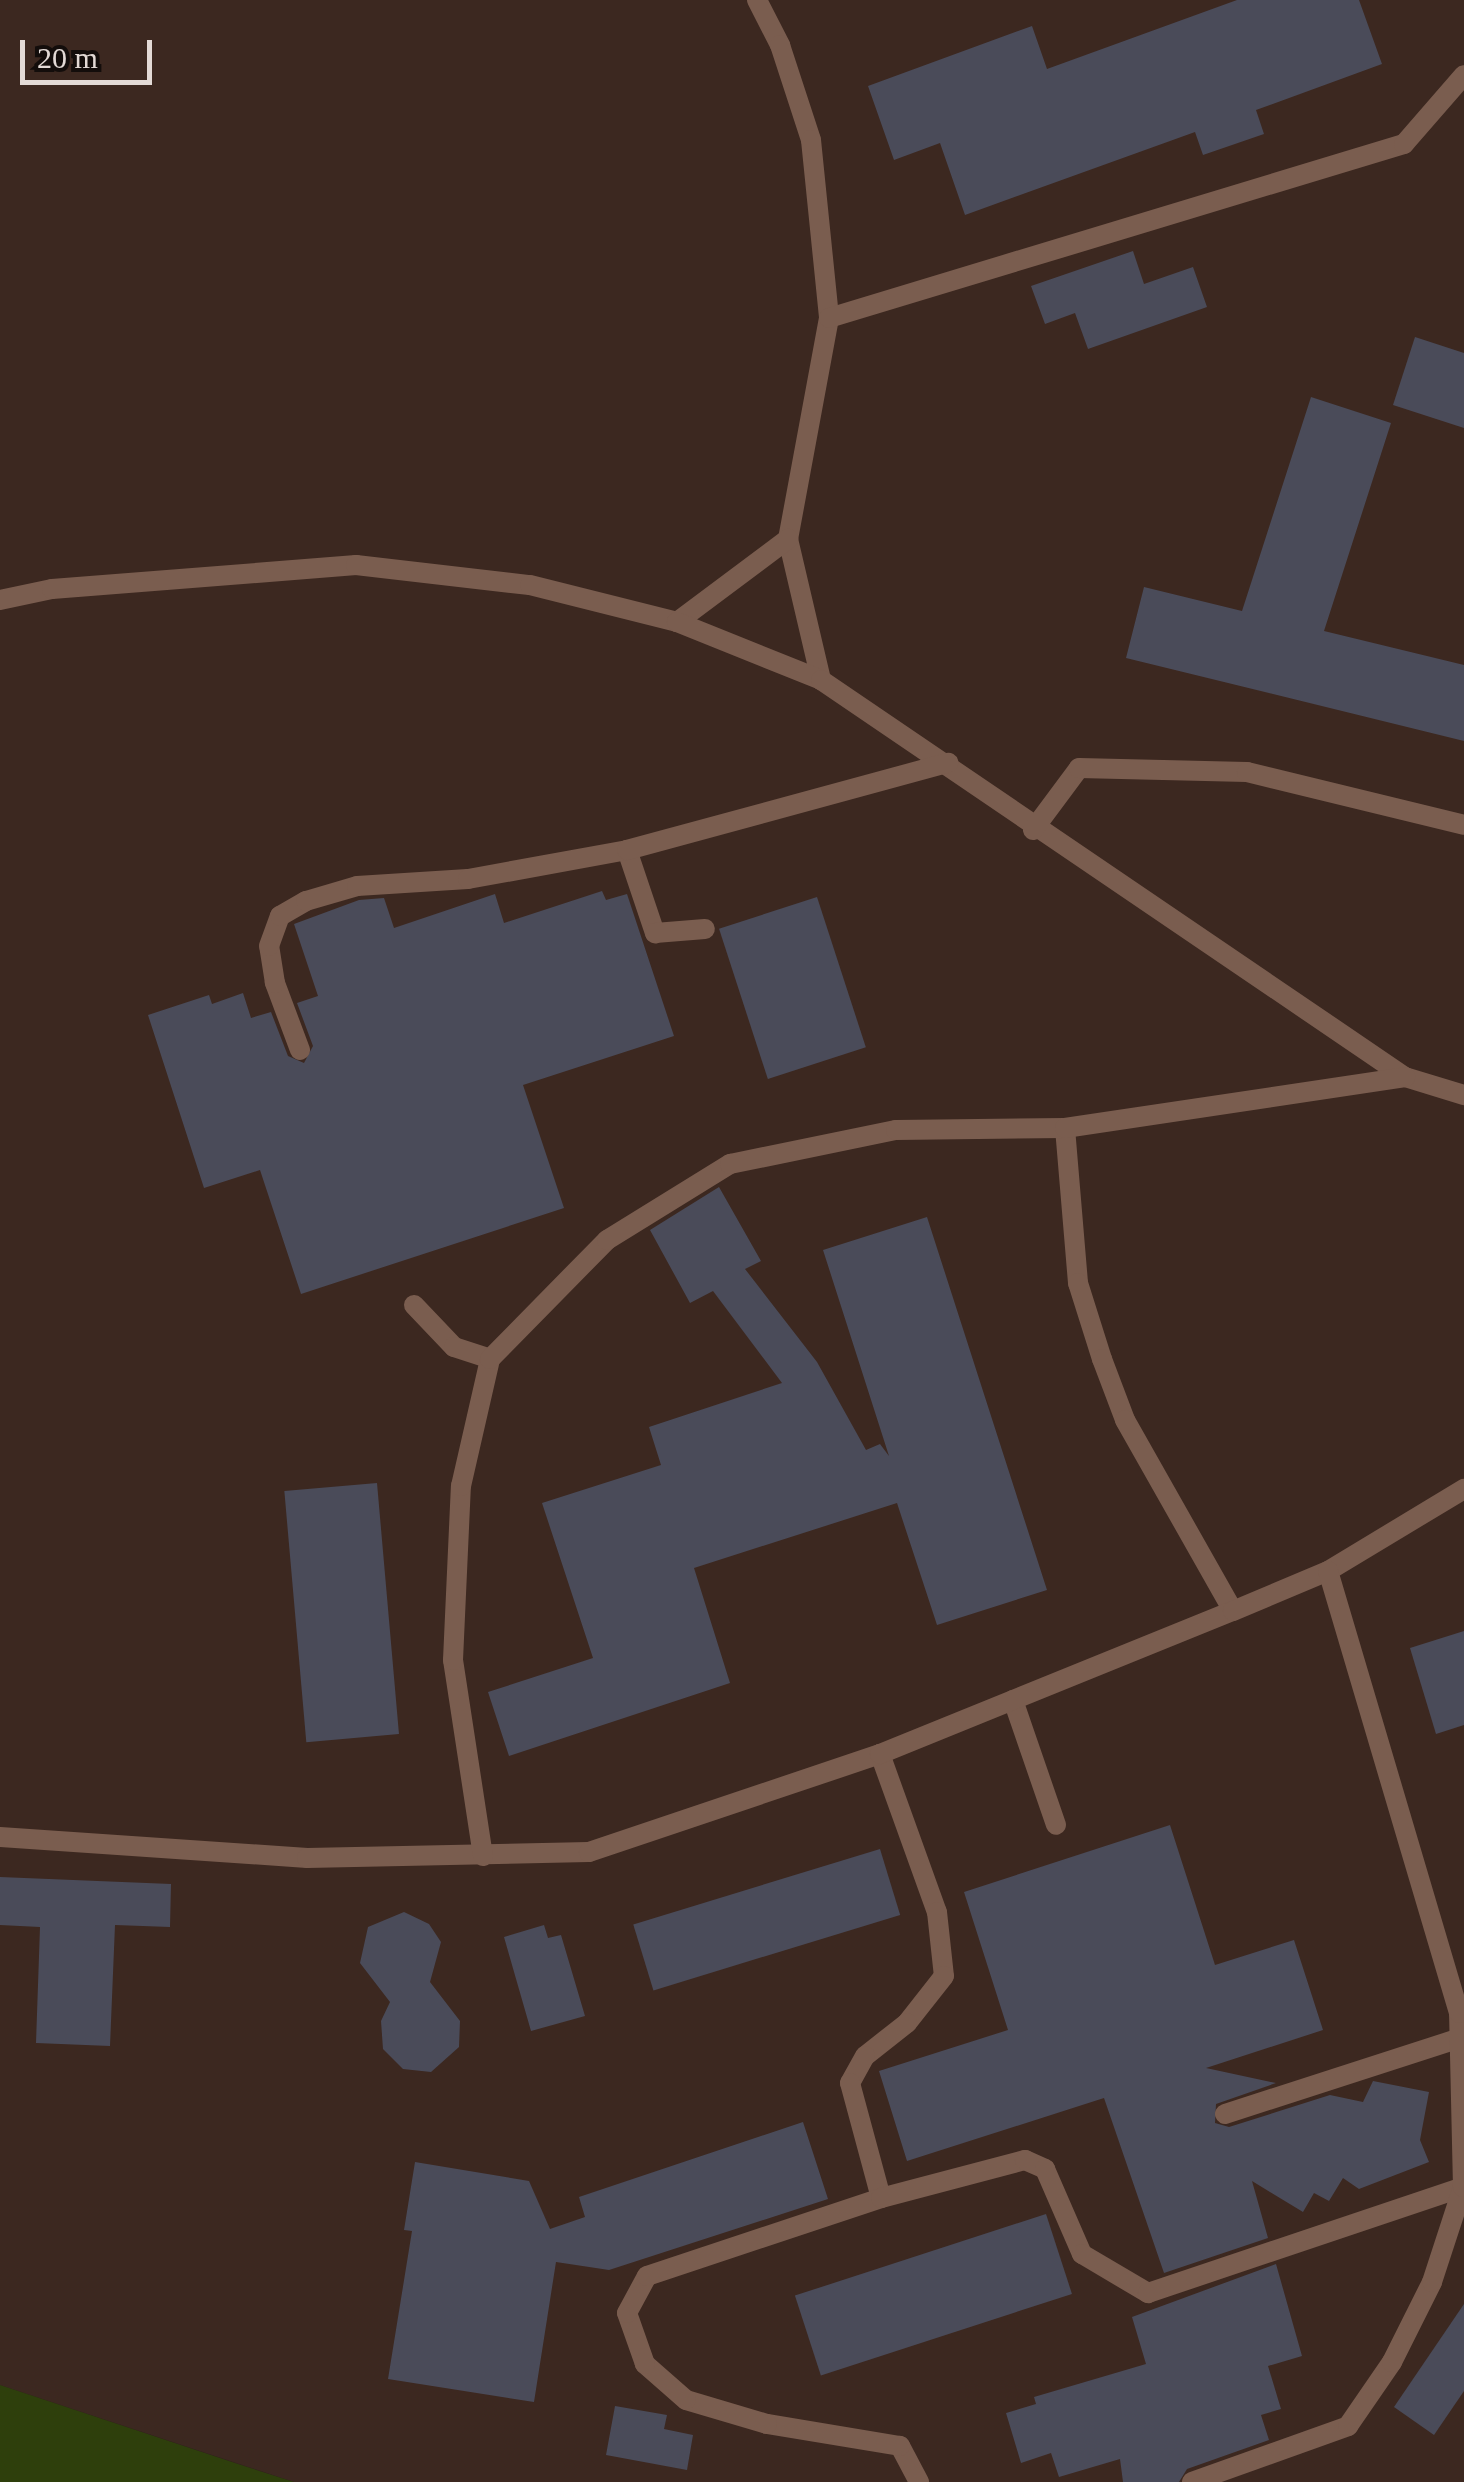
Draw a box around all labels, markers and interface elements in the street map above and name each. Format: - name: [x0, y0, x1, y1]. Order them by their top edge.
- scale bar: [25, 20, 158, 82]
- text: 20 m: [37, 41, 98, 74]

